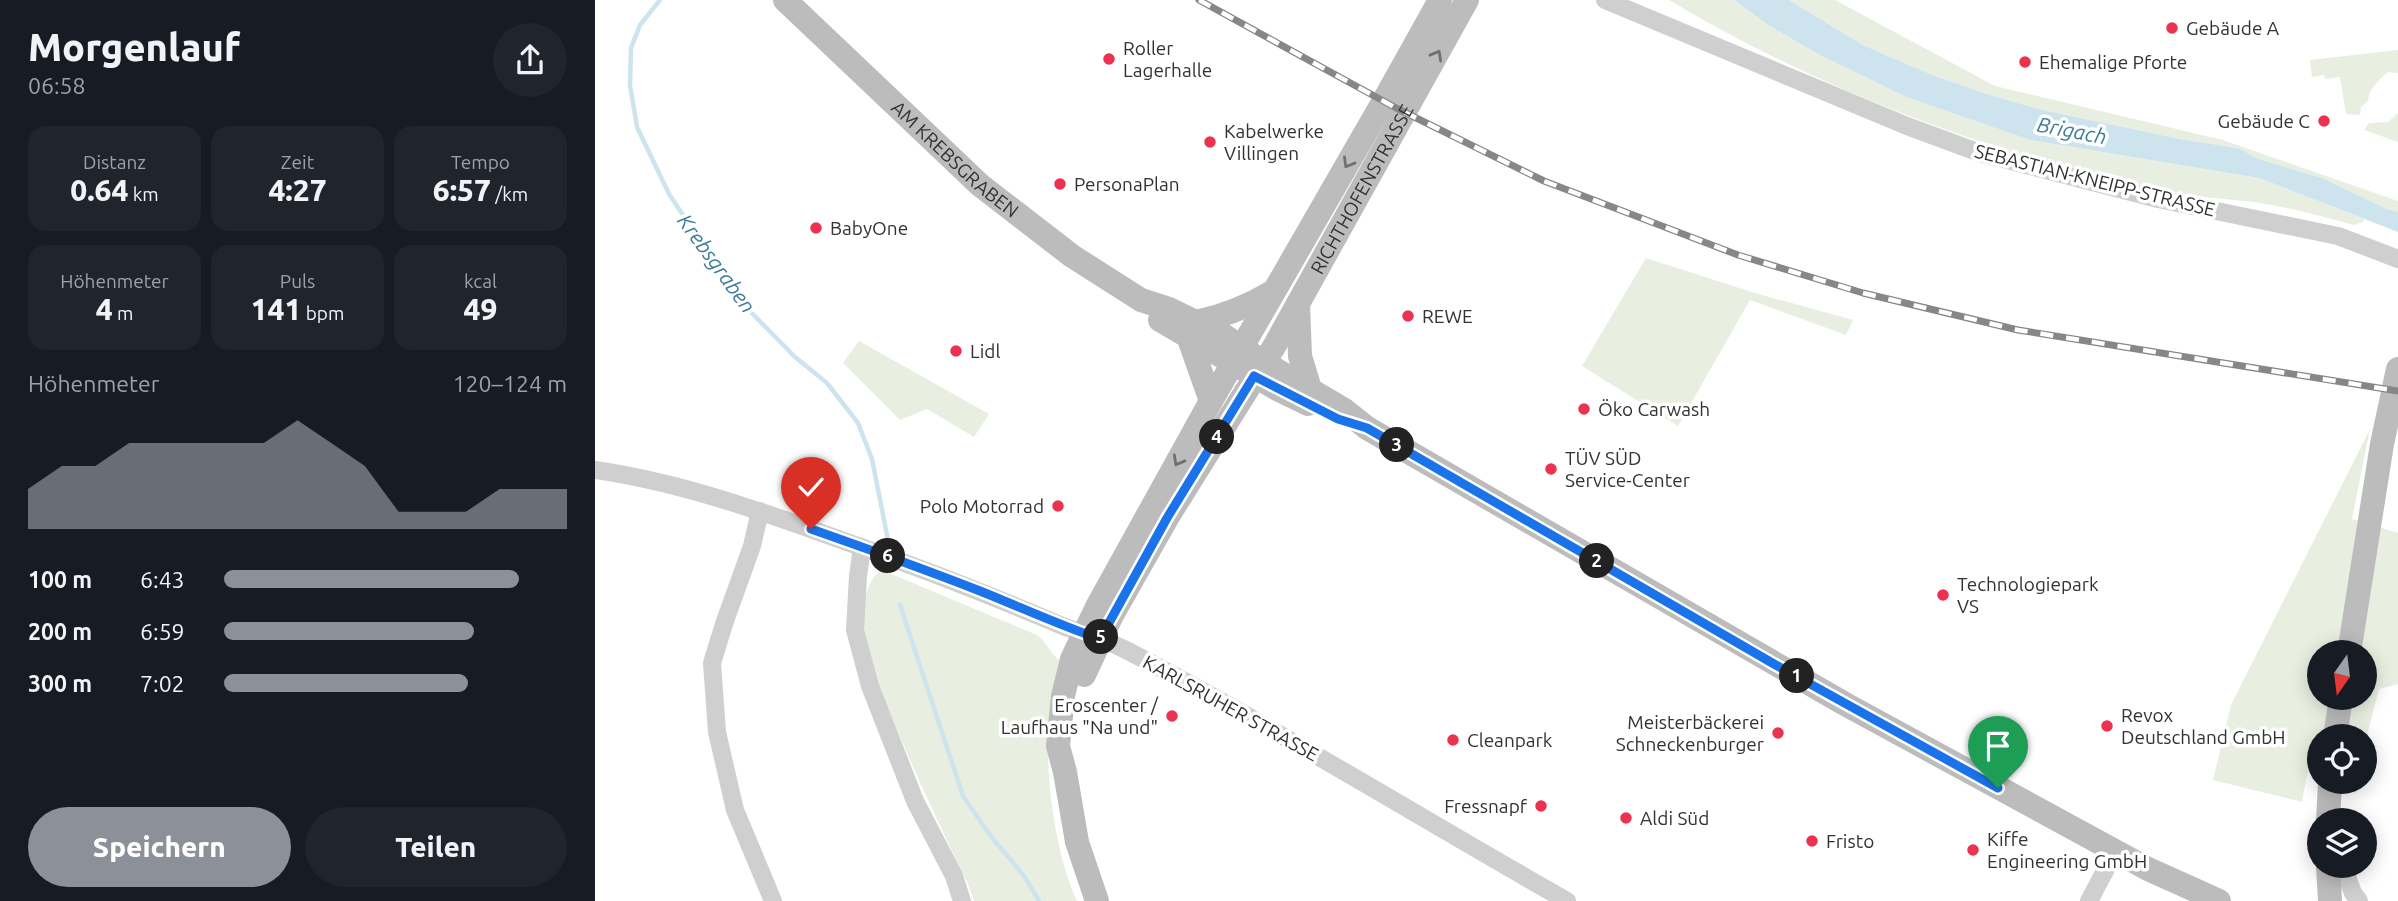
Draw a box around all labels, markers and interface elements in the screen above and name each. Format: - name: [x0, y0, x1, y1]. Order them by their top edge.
- place label: Gebäude A: [2186, 17, 2280, 39]
- marker: Gebäude A: [2164, 20, 2180, 36]
- button: share: [493, 23, 567, 97]
- text: Morgenlauf: [28, 26, 240, 68]
- place label: Roller Lagerhalle: [1123, 37, 1212, 81]
- one-way arrow: [1429, 49, 1443, 62]
- marker: Roller Lagerhalle: [1101, 51, 1117, 67]
- place label: Ehemalige Pforte: [2039, 51, 2187, 73]
- marker: Ehemalige Pforte: [2017, 54, 2033, 70]
- text: 06:58: [28, 73, 86, 98]
- street label: AM KREBSGRABEN: [887, 96, 1023, 222]
- street label: RICHTHOFENSTRASSE: [1306, 101, 1418, 278]
- place label: Gebäude C: [2218, 110, 2310, 132]
- water label: Brigach: [2035, 112, 2109, 148]
- marker: Gebäude C: [2316, 113, 2332, 129]
- place label: Kabelwerke Villingen: [1224, 120, 1324, 164]
- marker: Kabelwerke Villingen: [1202, 134, 1218, 150]
- street label: SEBASTIAN-KNEIPP-STRASSE: [1972, 139, 2218, 221]
- text: Distanz: [83, 151, 146, 173]
- text: Zeit: [281, 151, 314, 173]
- text: Tempo: [451, 151, 510, 173]
- one-way arrow: [1343, 156, 1356, 169]
- text: 0.64: [70, 173, 128, 207]
- text: 4:27: [268, 173, 327, 207]
- text: 6:57: [433, 173, 491, 207]
- place label: PersonaPlan: [1074, 173, 1180, 195]
- marker: PersonaPlan: [1052, 176, 1068, 192]
- text: km: [128, 183, 159, 205]
- text: /km: [491, 183, 528, 205]
- water label: Krebsgraben: [673, 209, 761, 317]
- place label: BabyOne: [830, 217, 908, 239]
- marker: BabyOne: [808, 220, 824, 236]
- text: Höhenmeter: [60, 270, 169, 292]
- text: Puls: [280, 270, 315, 292]
- text: kcal: [464, 270, 497, 292]
- text: 4: [96, 292, 113, 326]
- text: 141: [251, 292, 301, 326]
- text: 49: [464, 292, 497, 326]
- text: m: [113, 302, 133, 324]
- text: bpm: [301, 302, 344, 324]
- place label: REWE: [1422, 305, 1473, 327]
- marker: REWE: [1400, 308, 1416, 324]
- place label: Lidl: [970, 340, 1000, 362]
- marker: Lidl: [948, 343, 964, 359]
- text: Höhenmeter: [28, 371, 159, 396]
- text: 120–124 m: [453, 371, 567, 396]
- place label: Öko Carwash: [1598, 398, 1710, 420]
- marker: Öko Carwash: [1576, 401, 1592, 417]
- pin: 4: [1199, 420, 1235, 454]
- text: 4: [1211, 425, 1222, 447]
- pin: 3: [1379, 428, 1415, 462]
- text: 3: [1391, 433, 1402, 455]
- place label: TÜV SÜD Service-Center: [1565, 447, 1690, 491]
- one-way arrow: [1173, 454, 1186, 466]
- pin: [781, 457, 841, 529]
- marker: TÜV SÜD Service-Center: [1543, 461, 1559, 477]
- icon: check: [792, 468, 830, 506]
- place label: Polo Motorrad: [920, 495, 1044, 517]
- marker: Polo Motorrad: [1050, 498, 1066, 514]
- pin: 6: [871, 538, 905, 574]
- text: 6: [882, 544, 893, 566]
- pin: 2: [1579, 544, 1615, 578]
- text: 2: [1591, 549, 1602, 571]
- text: 100 m: [28, 567, 92, 592]
- text: 6:43: [140, 567, 185, 592]
- place label: Technologiepark VS: [1957, 573, 2099, 617]
- marker: Technologiepark VS: [1935, 587, 1951, 603]
- text: 200 m: [28, 619, 92, 644]
- text: 6:59: [140, 619, 185, 644]
- pin: 5: [1084, 620, 1119, 654]
- text: 5: [1095, 625, 1106, 647]
- north arrow: [2307, 640, 2377, 710]
- map controls: [2307, 640, 2377, 878]
- street label: KARLSRUHER STRASSE: [1139, 651, 1323, 765]
- pin: 1: [1779, 658, 1815, 694]
- text: 1: [1791, 664, 1802, 686]
- text: 300 m: [28, 671, 92, 696]
- text: 7:02: [140, 671, 185, 696]
- place label: Eroscenter / Laufhaus "Na und": [1001, 694, 1159, 738]
- place label: Revox Deutschland GmbH: [2121, 704, 2286, 748]
- marker: Eroscenter / Laufhaus "Na und": [1164, 708, 1180, 724]
- place label: Meisterbäckerei Schneckenburger: [1616, 711, 1764, 755]
- pin: [1968, 716, 2028, 788]
- marker: Revox Deutschland GmbH: [2099, 718, 2115, 734]
- button: locate: [2307, 724, 2377, 794]
- marker: Meisterbäckerei Schneckenburger: [1770, 725, 1786, 741]
- icon: arrive: [1979, 727, 2017, 765]
- place label: Cleanpark: [1467, 729, 1553, 751]
- marker: Cleanpark: [1445, 732, 1461, 748]
- place label: Fressnapf: [1444, 795, 1528, 817]
- marker: Fressnapf: [1533, 798, 1549, 814]
- button: Speichern: [28, 807, 291, 887]
- button: Teilen: [305, 807, 567, 887]
- place label: Aldi Süd: [1640, 807, 1709, 829]
- button: layers: [2307, 808, 2377, 878]
- marker: Aldi Süd: [1618, 810, 1634, 826]
- place label: Kiffe Engineering GmbH: [1987, 828, 2147, 872]
- place label: Fristo: [1826, 830, 1874, 852]
- marker: Fristo: [1804, 833, 1820, 849]
- marker: Kiffe Engineering GmbH: [1965, 842, 1981, 858]

